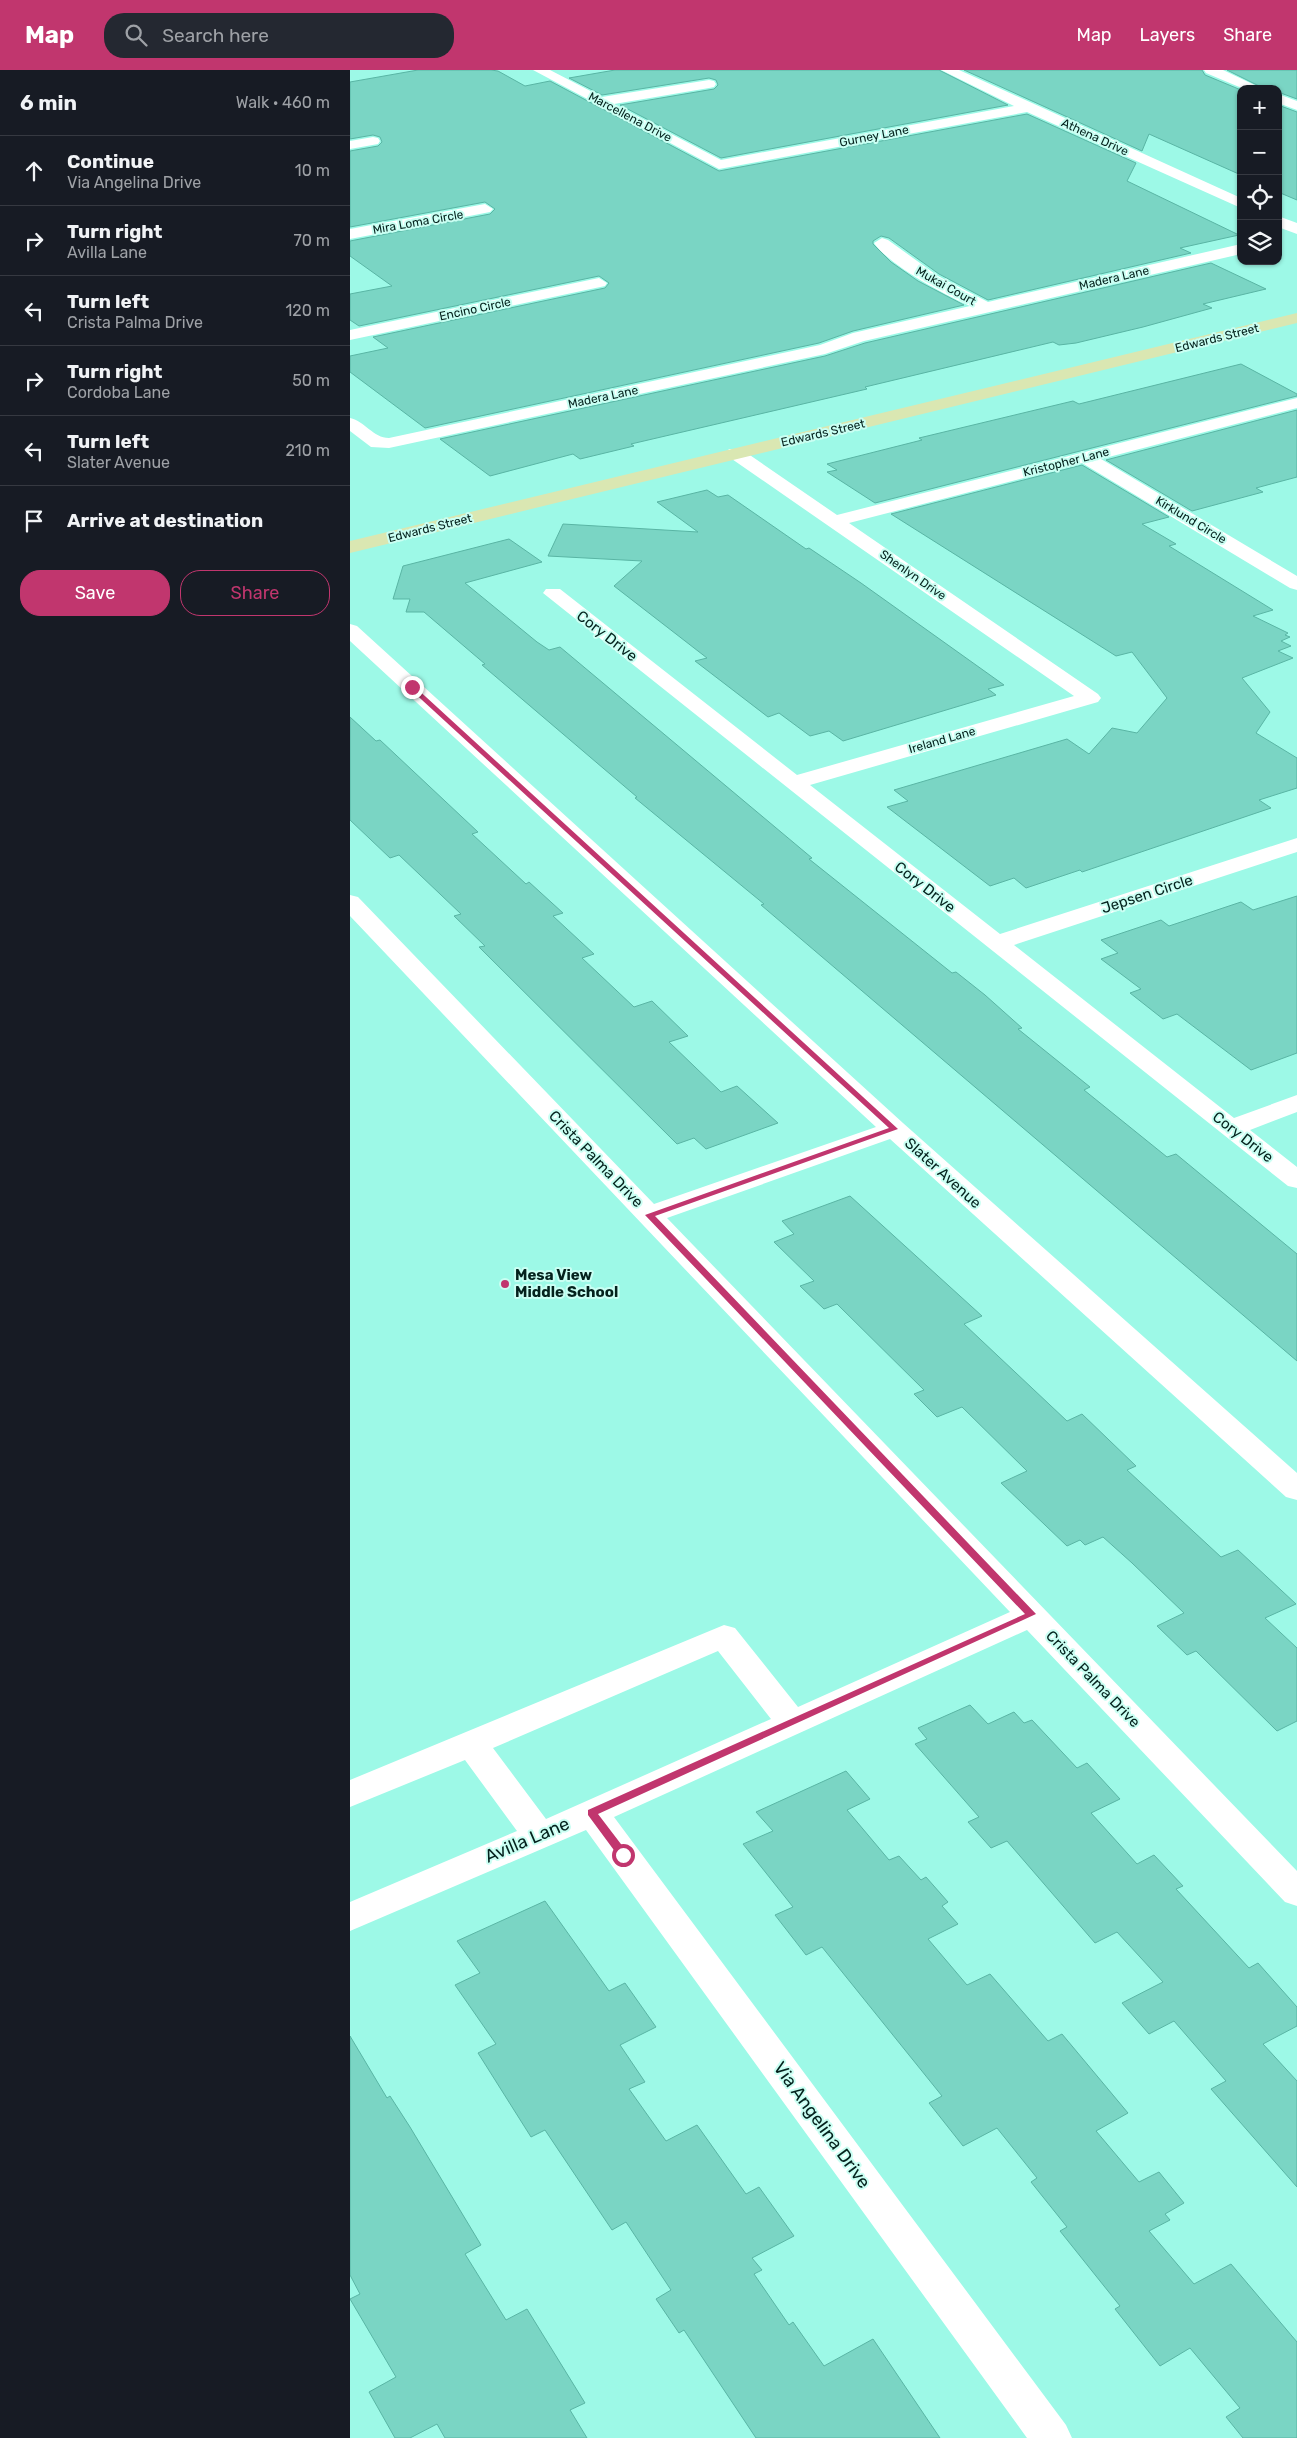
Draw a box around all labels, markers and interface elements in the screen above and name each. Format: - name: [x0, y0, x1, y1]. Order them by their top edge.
- search box: [104, 13, 454, 58]
- text: Map: [25, 21, 74, 49]
- icon: search: [122, 21, 150, 49]
- text: Search here: [162, 24, 269, 47]
- text: Map: [1077, 24, 1112, 46]
- text: Layers: [1140, 24, 1195, 46]
- text: Share: [1223, 24, 1272, 46]
- map controls: [1237, 85, 1282, 265]
- button: +: [1237, 85, 1282, 130]
- street label: Marcellena Drive: [586, 89, 674, 145]
- text: 6 min: [20, 90, 77, 115]
- text: Walk · 460 m: [236, 93, 330, 112]
- street label: Athena Drive: [1059, 115, 1131, 159]
- street label: Gurney Lane: [838, 122, 910, 150]
- button: −: [1237, 130, 1282, 175]
- text: Continue: [67, 150, 154, 173]
- icon: ahead: [20, 157, 48, 185]
- text: 10 m: [295, 161, 330, 180]
- text: Via Angelina Drive: [67, 173, 201, 192]
- button: locate: [1237, 175, 1282, 220]
- street label: Mira Loma Circle: [372, 207, 465, 237]
- text: Turn right: [67, 220, 162, 243]
- button: layers: [1237, 220, 1282, 265]
- icon: right: [20, 227, 48, 255]
- text: 70 m: [293, 231, 330, 250]
- text: Avilla Lane: [67, 243, 147, 262]
- street label: Madera Lane: [1078, 263, 1151, 293]
- street label: Mukai Court: [913, 264, 979, 308]
- text: Turn left: [67, 290, 149, 313]
- street label: Encino Circle: [438, 295, 512, 323]
- icon: left: [20, 297, 48, 325]
- text: 120 m: [285, 301, 330, 320]
- text: Crista Palma Drive: [67, 313, 203, 332]
- street label: Edwards Street: [1174, 321, 1261, 355]
- text: Turn right: [67, 360, 162, 383]
- icon: right: [20, 367, 48, 395]
- text: 50 m: [292, 371, 330, 390]
- text: Cordoba Lane: [67, 383, 170, 402]
- street label: Madera Lane: [567, 383, 640, 411]
- street label: Edwards Street: [780, 416, 867, 449]
- text: Turn left: [67, 430, 149, 453]
- icon: left: [20, 437, 48, 465]
- text: 210 m: [285, 441, 330, 460]
- street label: Kristopher Lane: [1022, 444, 1111, 479]
- text: Slater Avenue: [67, 453, 170, 472]
- street label: Kirklund Circle: [1153, 493, 1229, 547]
- icon: arrive: [20, 507, 48, 535]
- text: Arrive at destination: [67, 509, 263, 532]
- street label: Edwards Street: [387, 511, 474, 545]
- street label: Shenlyn Drive: [877, 547, 949, 603]
- button: Save: [20, 570, 170, 616]
- button: Share: [180, 570, 330, 616]
- street label: Cory Drive: [573, 607, 641, 665]
- route end: [401, 676, 424, 699]
- street label: Ireland Lane: [907, 724, 977, 756]
- street label: Cory Drive: [891, 858, 959, 916]
- street label: Jepsen Circle: [1099, 871, 1195, 917]
- street label: Crista Palma Drive: [545, 1107, 647, 1211]
- street label: Cory Drive: [1209, 1108, 1277, 1166]
- street label: Slater Avenue: [901, 1134, 985, 1212]
- place label: Mesa View Middle School: [515, 1266, 618, 1301]
- marker: Mesa View Middle School: [499, 1278, 511, 1290]
- street label: Crista Palma Drive: [1042, 1627, 1144, 1731]
- street label: Avilla Lane: [481, 1812, 573, 1868]
- route start: [612, 1844, 635, 1867]
- street label: Via Angelina Drive: [769, 2057, 875, 2193]

